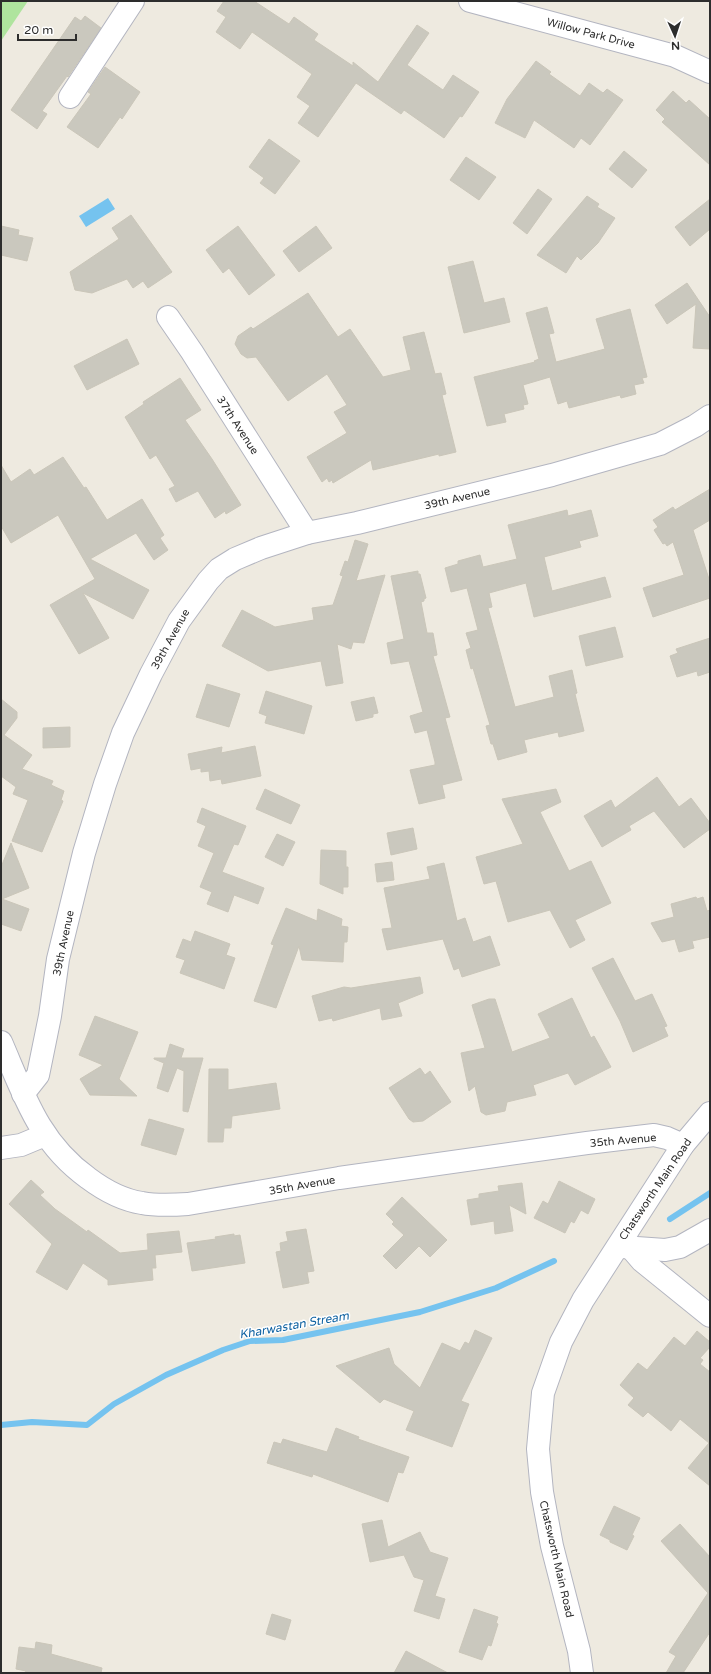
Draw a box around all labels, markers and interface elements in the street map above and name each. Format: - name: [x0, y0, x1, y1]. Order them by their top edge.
- street label: Willow Park Drive: [545, 15, 636, 52]
- scale bar: [18, 16, 76, 42]
- north arrow: [655, 16, 695, 56]
- text: 20 m: [24, 23, 53, 37]
- text: N: [671, 39, 680, 52]
- street label: 37th Avenue: [214, 394, 261, 457]
- street label: 39th Avenue: [423, 485, 491, 512]
- street label: 39th Avenue: [149, 607, 192, 672]
- street label: 39th Avenue: [50, 909, 77, 977]
- street label: 35th Avenue: [589, 1131, 657, 1150]
- street label: Chatsworth Main Road: [617, 1136, 694, 1243]
- street label: 35th Avenue: [268, 1173, 336, 1198]
- water label: Kharwastan Stream: [238, 1308, 351, 1342]
- street label: Chatsworth Main Road: [537, 1499, 576, 1619]

